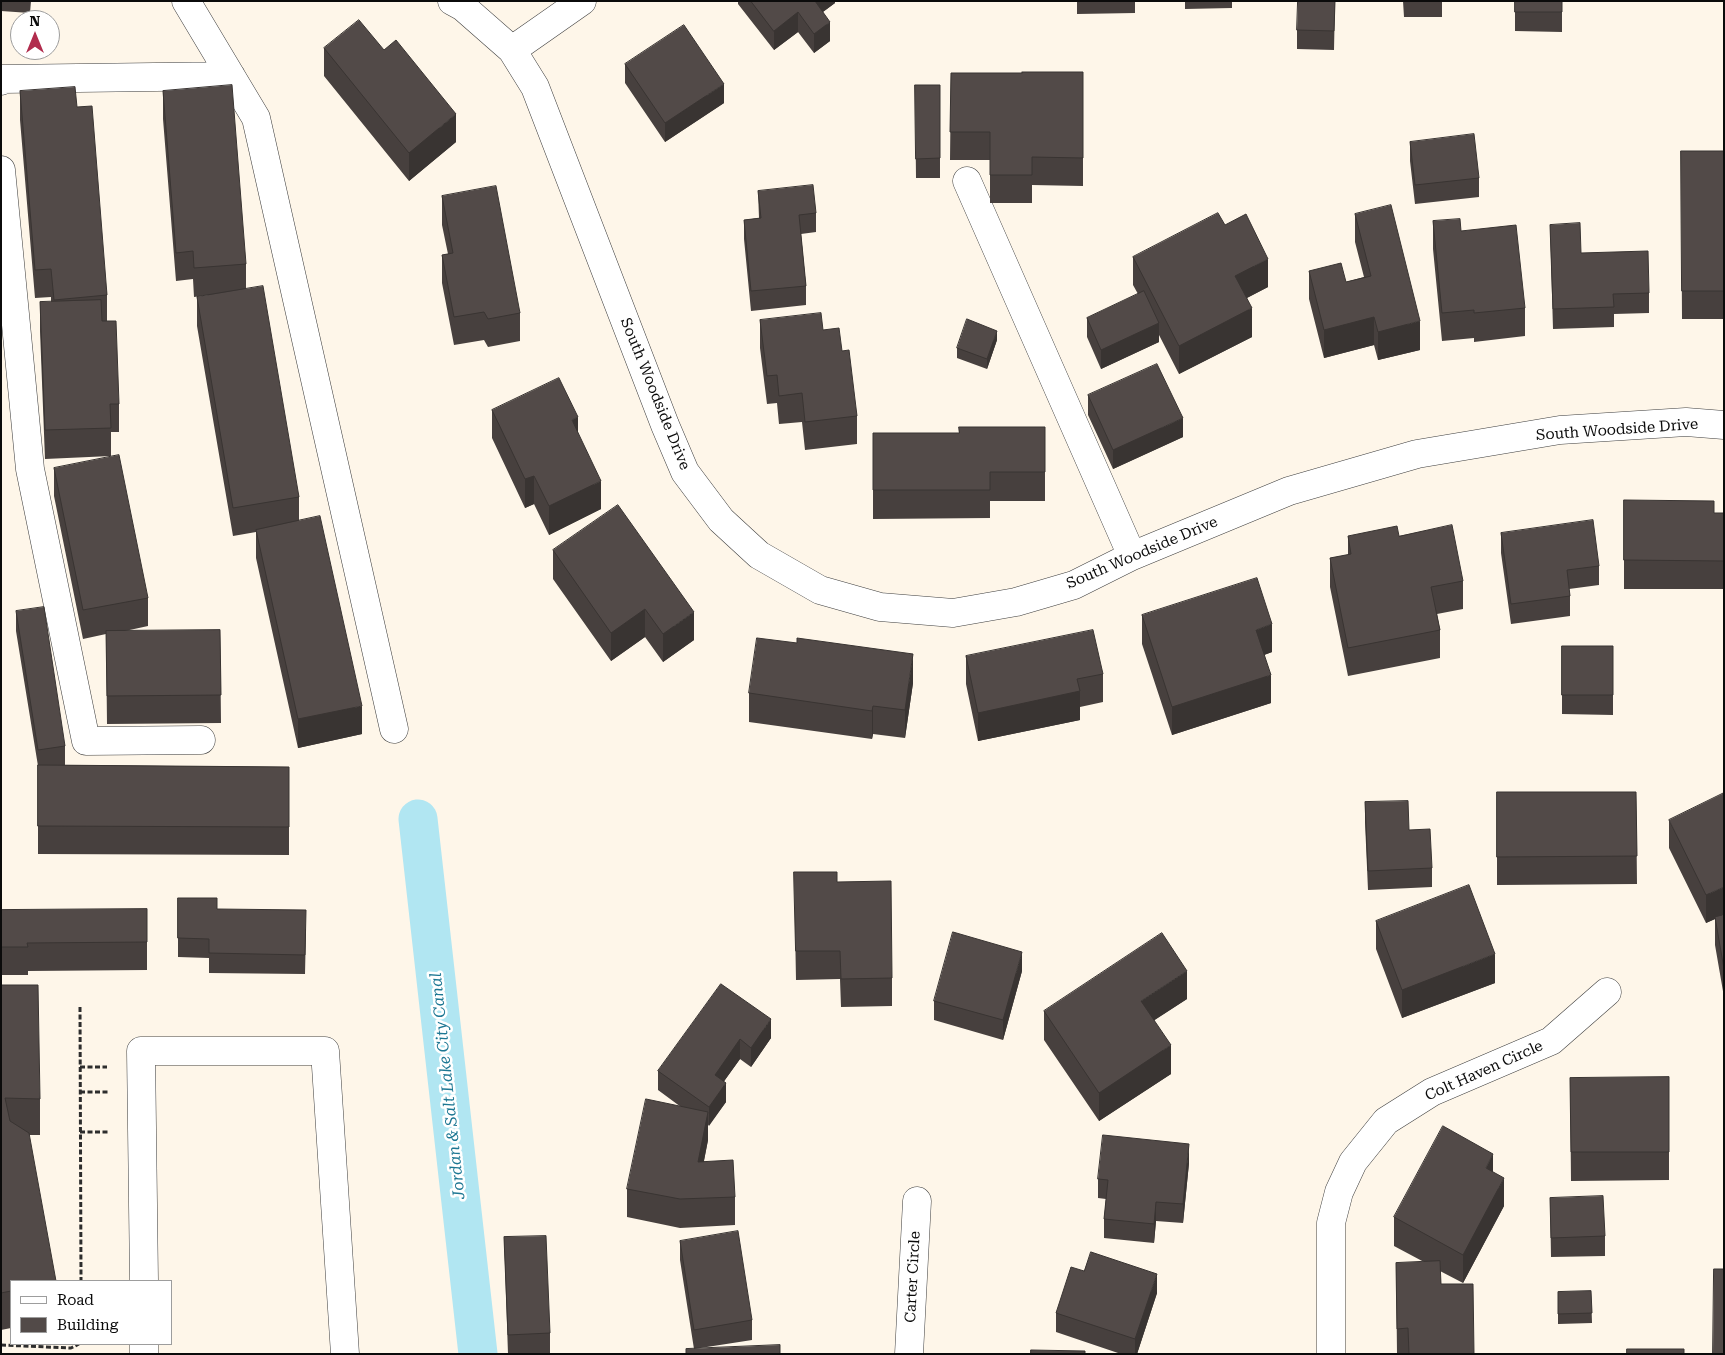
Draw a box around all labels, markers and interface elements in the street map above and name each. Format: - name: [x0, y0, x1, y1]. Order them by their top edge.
- north arrow: [10, 10, 60, 60]
- text: N: [30, 13, 40, 29]
- street label: South Woodside Drive: [616, 315, 694, 473]
- street label: South Woodside Drive: [1535, 415, 1699, 445]
- street label: South Woodside Drive: [1064, 513, 1220, 593]
- water label: Jordan & Salt Lake City Canal: [427, 972, 469, 1200]
- street label: Colt Haven Circle: [1422, 1037, 1546, 1105]
- street label: Carter Circle: [902, 1231, 924, 1323]
- legend: [10, 1280, 172, 1345]
- text: Road: [57, 1291, 94, 1309]
- text: Building: [57, 1316, 118, 1334]

